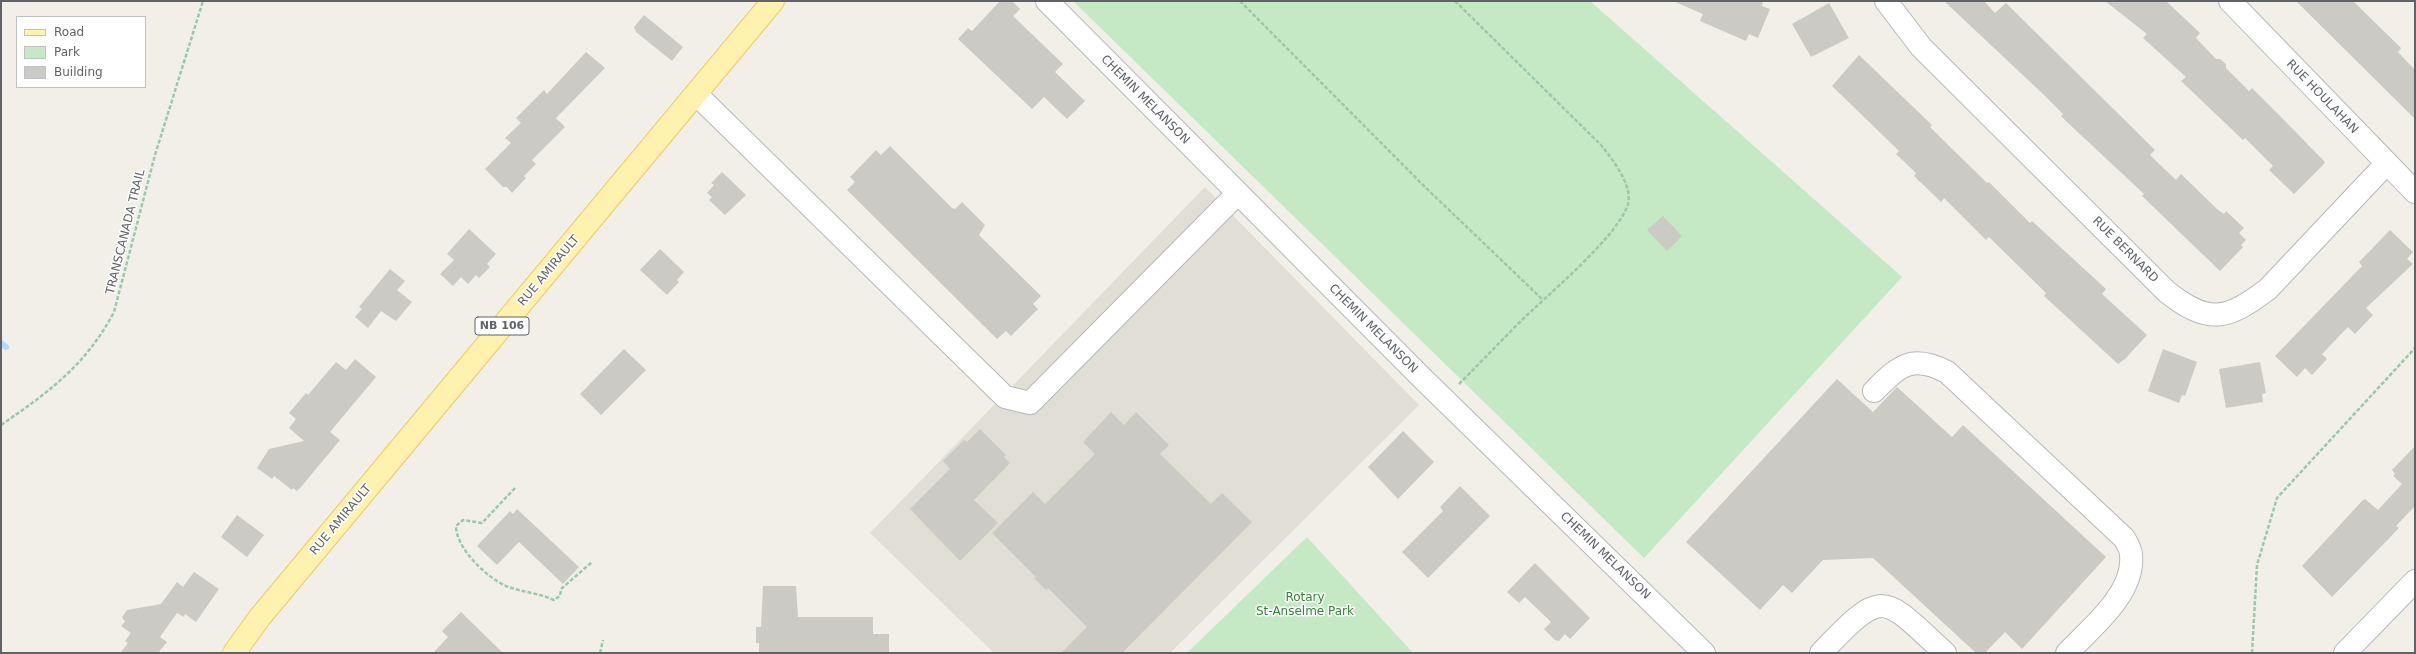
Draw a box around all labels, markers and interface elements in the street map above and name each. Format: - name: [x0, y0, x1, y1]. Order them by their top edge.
- legend: [16, 16, 146, 88]
- text: Road: [54, 25, 84, 39]
- text: Park: [54, 45, 80, 59]
- street label: CHEMIN MELANSON: [1098, 53, 1192, 147]
- street label: RUE HOULAHAN: [2283, 57, 2361, 137]
- text: Building: [54, 65, 103, 79]
- street label: TRANSCANADA TRAIL: [103, 168, 149, 296]
- street label: RUE BERNARD: [2089, 214, 2161, 286]
- street label: RUE AMIRAULT: [515, 233, 583, 309]
- street label: CHEMIN MELANSON: [1326, 282, 1420, 376]
- road number: NB 106: [475, 317, 529, 335]
- street label: RUE AMIRAULT: [307, 482, 375, 558]
- street label: CHEMIN MELANSON: [1557, 509, 1653, 603]
- park label: Rotary St-Anselme Park: [1256, 591, 1354, 619]

